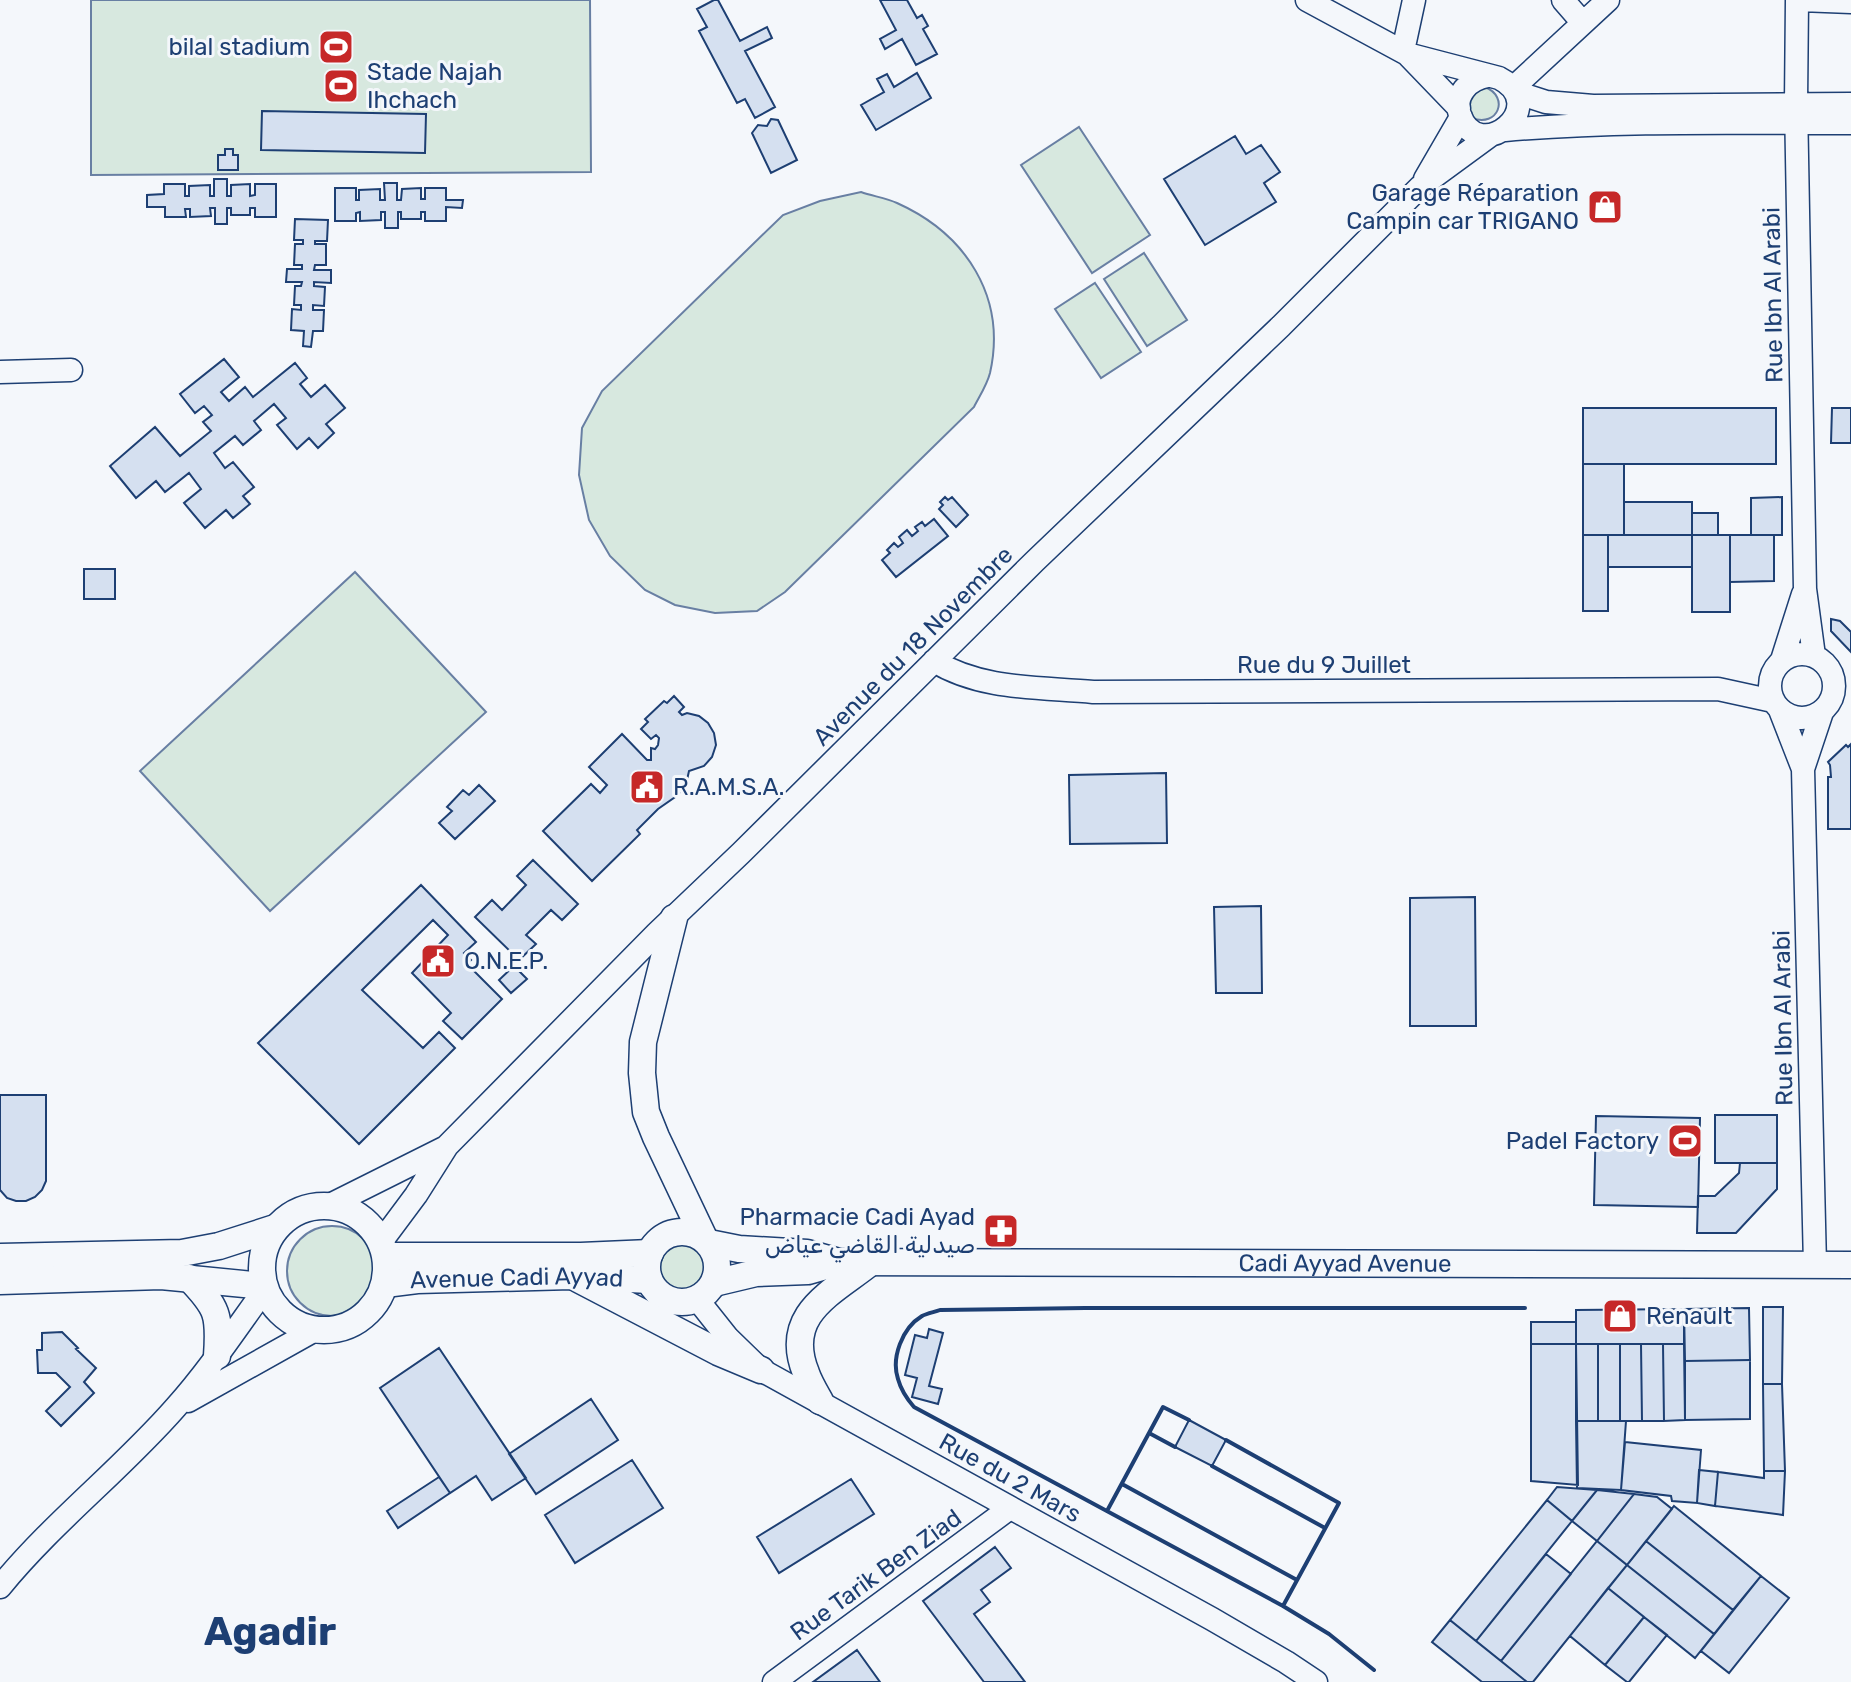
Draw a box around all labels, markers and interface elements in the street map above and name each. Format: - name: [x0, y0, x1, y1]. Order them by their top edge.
- sports icon: bilal stadium: [317, 28, 355, 66]
- place label: bilal stadium: [168, 33, 310, 61]
- place label: Stade Najah Ihchach: [367, 58, 502, 114]
- sports icon: Stade Najah Ihchach: [322, 67, 360, 105]
- place label: Garage Réparation Campin car TRIGANO: [1346, 179, 1579, 235]
- shop icon: Garage Réparation Campin car TRIGANO: [1586, 188, 1624, 226]
- street label: Rue Ibn Al Arabi: [1757, 207, 1789, 383]
- street label: Avenue du 18 Novembre: [808, 541, 1018, 751]
- street label: Rue du 9 Juillet: [1237, 651, 1411, 679]
- public building icon: R.A.M.S.A.: [628, 768, 666, 806]
- place label: R.A.M.S.A.: [673, 773, 785, 801]
- street label: Rue Ibn Al Arabi: [1767, 930, 1799, 1106]
- public building icon: O.N.E.P.: [419, 942, 457, 980]
- place label: O.N.E.P.: [464, 947, 548, 975]
- sports icon: Padel Factory: [1666, 1122, 1704, 1160]
- place label: Padel Factory: [1506, 1127, 1659, 1155]
- place label: Pharmacie Cadi Ayad صيدلية القاضي عياض: [739, 1203, 975, 1263]
- pharmacy icon: Pharmacie Cadi Ayad صيدلية القاضي عياض: [982, 1212, 1020, 1250]
- street label: Cadi Ayyad Avenue: [1239, 1249, 1451, 1278]
- street label: Avenue Cadi Ayyad: [410, 1262, 624, 1294]
- shop icon: Renault: [1601, 1297, 1639, 1335]
- place label: Renault: [1646, 1302, 1732, 1330]
- street label: Rue du 2 Mars: [934, 1428, 1086, 1528]
- street label: Rue Tarik Ben Ziad: [785, 1504, 967, 1646]
- district label: Agadir: [204, 1608, 336, 1655]

